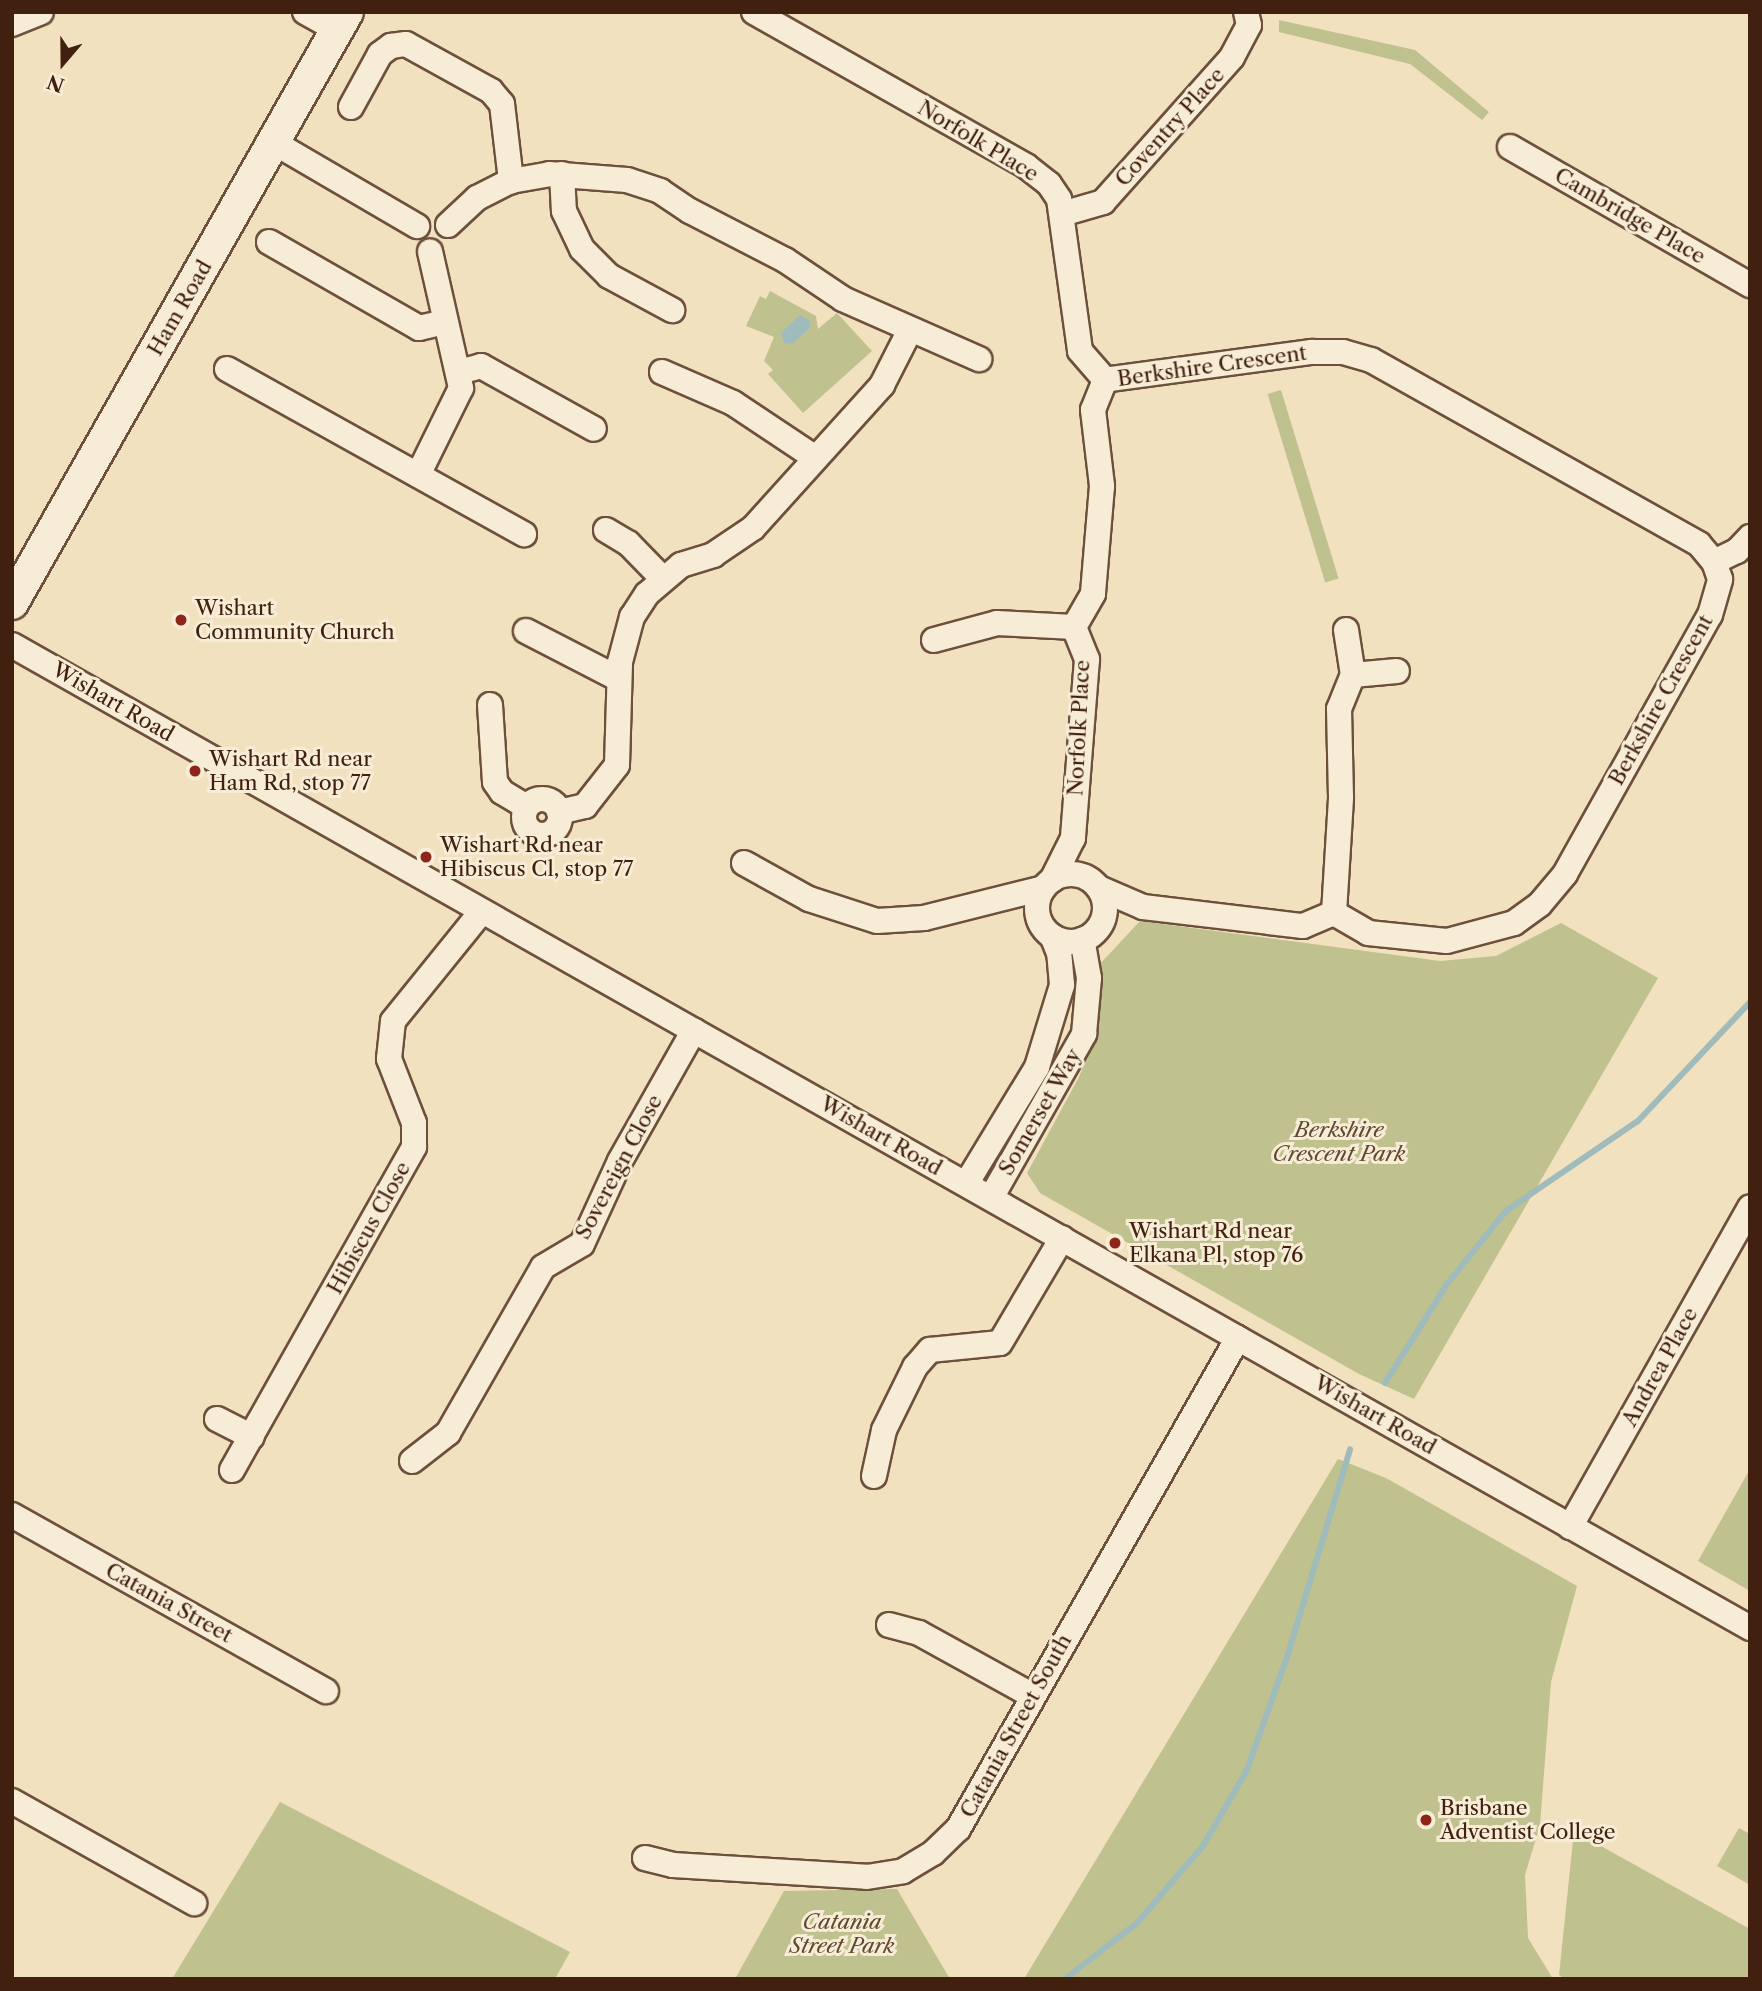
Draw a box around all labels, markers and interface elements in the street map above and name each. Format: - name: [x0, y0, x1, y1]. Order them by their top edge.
- north arrow: [28, 28, 98, 98]
- street label: Coventry Place: [1110, 62, 1230, 192]
- text: N: [44, 70, 67, 97]
- street label: Norfolk Place: [913, 95, 1043, 187]
- street label: Cambridge Place: [1550, 163, 1710, 269]
- street label: Ham Road: [143, 256, 217, 360]
- street label: Berkshire Crescent: [1116, 340, 1308, 392]
- place label: Wishart Community Church: [195, 595, 395, 645]
- street label: Berkshire Crescent: [1604, 610, 1718, 790]
- marker: Wishart Community Church: [173, 612, 189, 628]
- street label: Wishart Road: [48, 657, 178, 747]
- street label: Norfolk Place: [1063, 659, 1095, 797]
- place label: Wishart Rd near Ham Rd, stop 77: [209, 746, 372, 796]
- marker: Wishart Rd near Ham Rd, stop 77: [187, 763, 203, 779]
- place label: Wishart Rd near Hibiscus Cl, stop 77: [440, 832, 633, 882]
- marker: Wishart Rd near Hibiscus Cl, stop 77: [418, 849, 434, 865]
- street label: Somerset Way: [993, 1044, 1087, 1180]
- street label: Sovereign Close: [570, 1090, 668, 1244]
- street label: Wishart Road: [816, 1091, 946, 1181]
- park label: Berkshire Crescent Park: [1273, 1117, 1405, 1167]
- street label: Hibiscus Close: [322, 1157, 416, 1299]
- place label: Wishart Rd near Elkana Pl, stop 76: [1129, 1218, 1304, 1268]
- marker: Wishart Rd near Elkana Pl, stop 76: [1107, 1235, 1123, 1251]
- street label: Andrea Place: [1617, 1303, 1703, 1431]
- street label: Wishart Road: [1310, 1370, 1440, 1460]
- street label: Catania Street: [101, 1558, 237, 1648]
- street label: Catania Street South: [955, 1630, 1077, 1822]
- place label: Brisbane Adventist College: [1440, 1795, 1615, 1845]
- marker: Brisbane Adventist College: [1418, 1812, 1434, 1828]
- park label: Catania Street Park: [789, 1909, 895, 1959]

